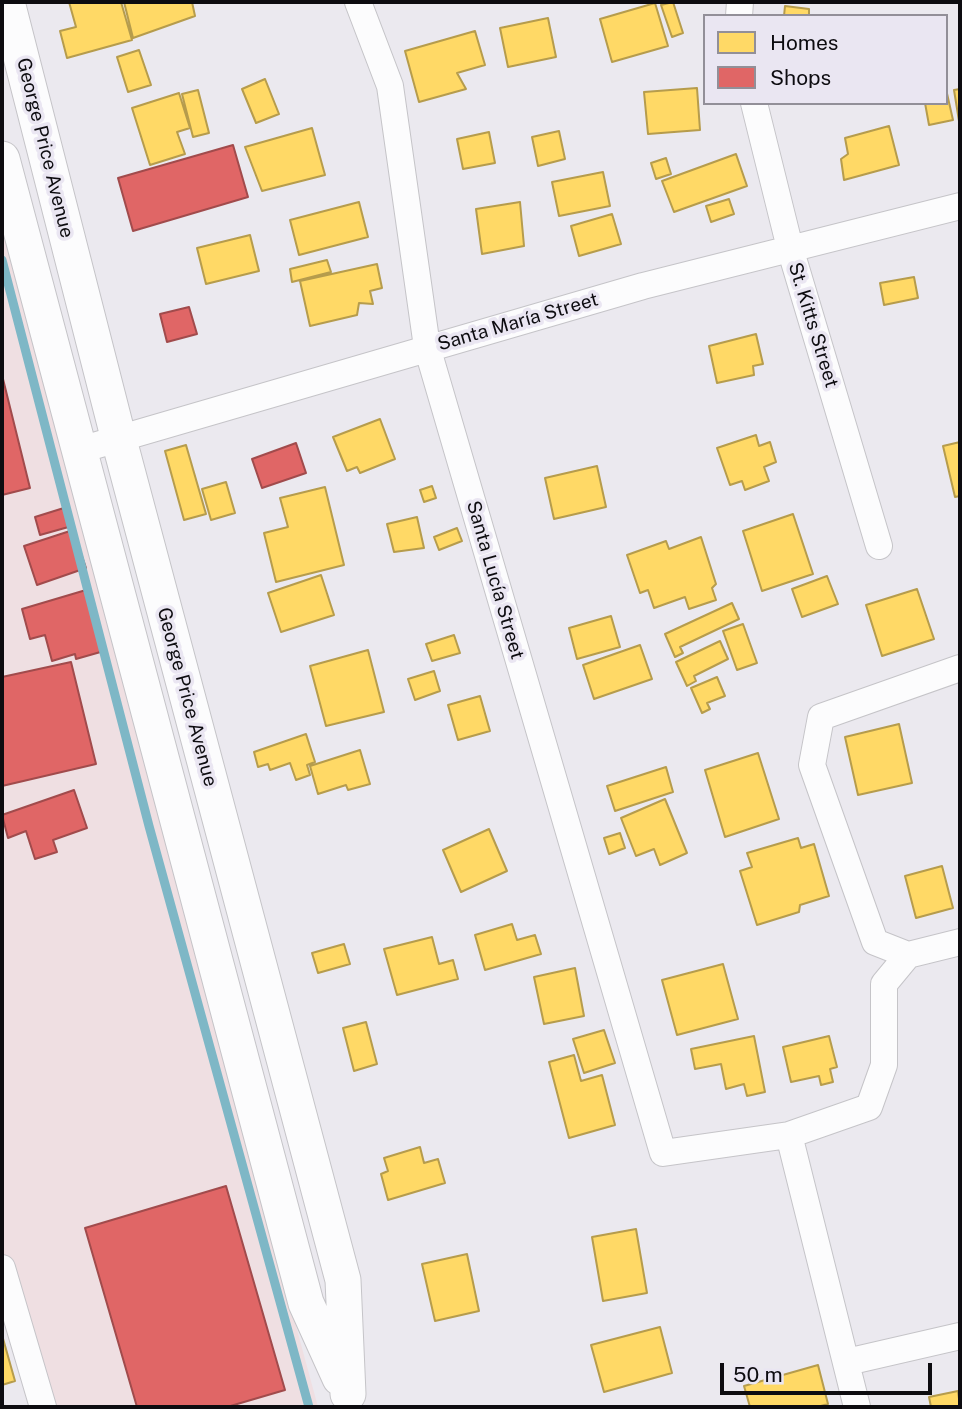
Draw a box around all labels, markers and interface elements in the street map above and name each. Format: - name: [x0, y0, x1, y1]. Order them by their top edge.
- legend: [703, 14, 948, 105]
- text: Homes: [770, 30, 838, 55]
- street label: George Price Avenue: [12, 56, 78, 240]
- text: Shops: [770, 65, 831, 90]
- street label: St. Kitts Street: [783, 260, 843, 390]
- street label: Santa María Street: [435, 288, 601, 356]
- street label: Santa Lucía Street: [461, 498, 529, 662]
- street label: George Price Avenue: [152, 605, 222, 789]
- scale bar: [724, 1350, 936, 1394]
- text: 50 m: [733, 1362, 783, 1387]

